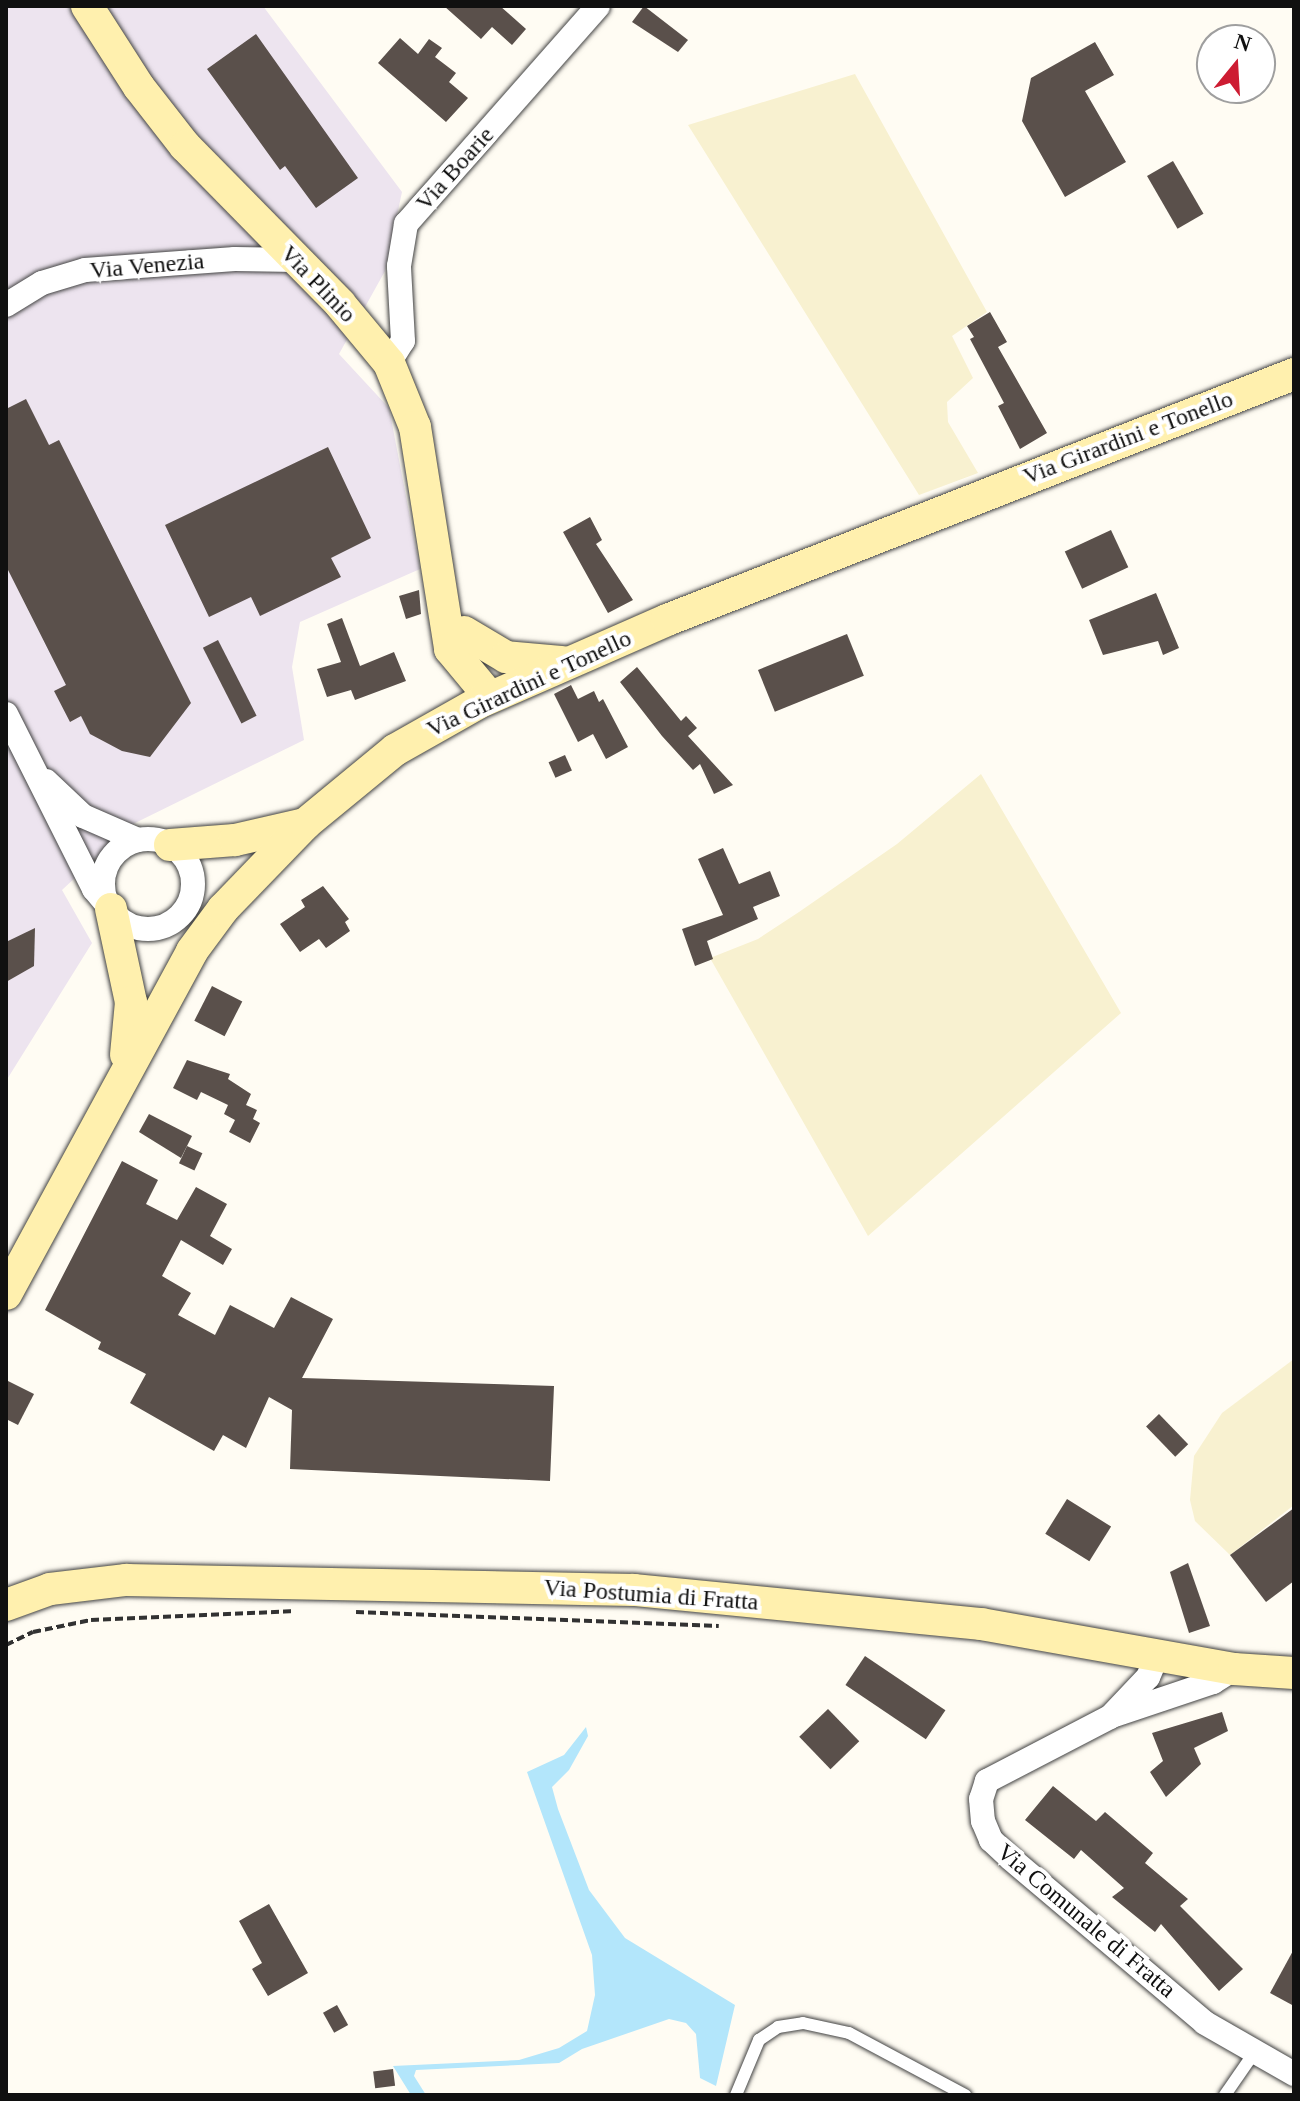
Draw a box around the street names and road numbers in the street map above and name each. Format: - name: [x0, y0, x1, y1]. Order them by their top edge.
- street label: Via Boarie: [410, 121, 500, 217]
- street label: Via Plinio: [274, 239, 362, 329]
- street label: Via Venezia: [88, 247, 206, 285]
- street label: Via Girardini e Tonello: [1019, 385, 1237, 491]
- street label: Via Girardini e Tonello: [422, 624, 636, 744]
- street label: Via Postumia di Fratta: [543, 1573, 759, 1617]
- street label: Via Comunale di Fratta: [991, 1838, 1181, 2004]

